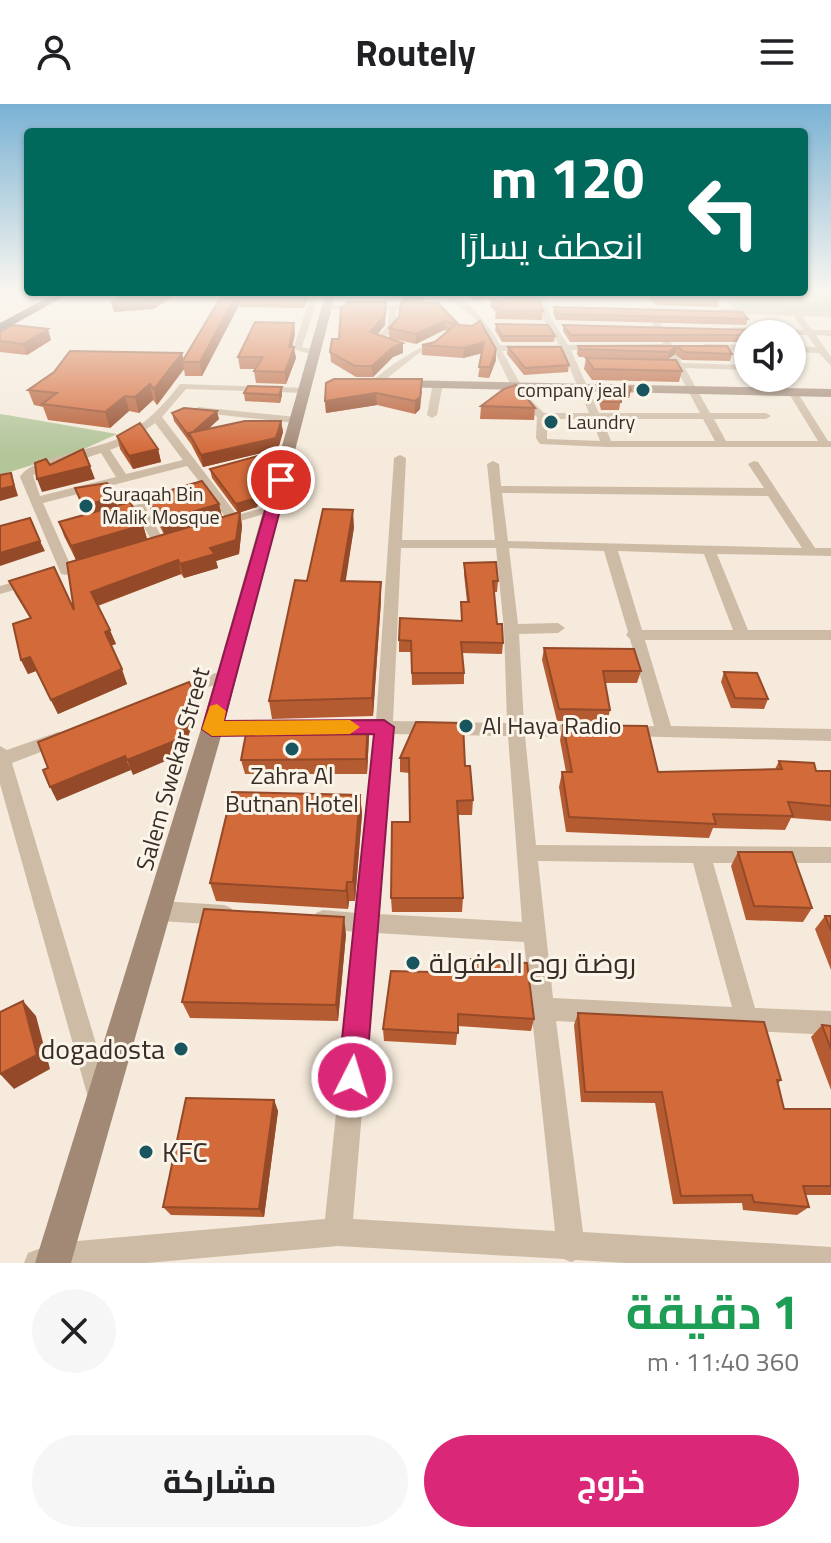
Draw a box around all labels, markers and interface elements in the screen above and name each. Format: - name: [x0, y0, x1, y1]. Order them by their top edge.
- text: Routely: [355, 25, 476, 80]
- icon: person: [32, 30, 76, 74]
- icon: menu: [755, 30, 799, 74]
- text: 120 m: [491, 135, 644, 220]
- icon: left: [672, 160, 776, 264]
- text: انعطف يسارًا: [459, 218, 644, 273]
- map controls: [734, 320, 806, 392]
- button: sound: [734, 320, 806, 392]
- place label: company jeal: [517, 374, 627, 405]
- marker: company jeal: [634, 381, 652, 399]
- place label: Laundry: [567, 406, 635, 437]
- marker: Laundry: [542, 413, 560, 431]
- pin: [247, 446, 315, 514]
- icon: arrive: [259, 458, 303, 502]
- place label: Suraqah Bin Malik Mosque: [102, 478, 220, 532]
- marker: Suraqah Bin Malik Mosque: [77, 497, 95, 515]
- street label: Salem Swekar Street: [126, 662, 218, 875]
- place label: Al Haya Radio: [482, 707, 621, 743]
- marker: Al Haya Radio: [457, 717, 475, 735]
- marker: Zahra Al Butnan Hotel: [283, 740, 301, 758]
- place label: Zahra Al Butnan Hotel: [225, 757, 359, 821]
- place label: روضة روح الطفولة: [429, 941, 636, 984]
- marker: روضة روح الطفولة: [404, 954, 422, 972]
- place label: dogadosta: [41, 1027, 165, 1070]
- position arrow: [310, 1035, 394, 1119]
- marker: dogadosta: [172, 1040, 190, 1058]
- place label: KFC: [162, 1130, 208, 1173]
- marker: KFC: [137, 1143, 155, 1161]
- text: 1 دقيقة: [626, 1275, 799, 1348]
- button: close: [32, 1289, 116, 1373]
- text: 360 m · 11:40: [647, 1342, 799, 1381]
- button: مشاركة: [32, 1435, 408, 1527]
- button: خروج: [424, 1435, 799, 1527]

